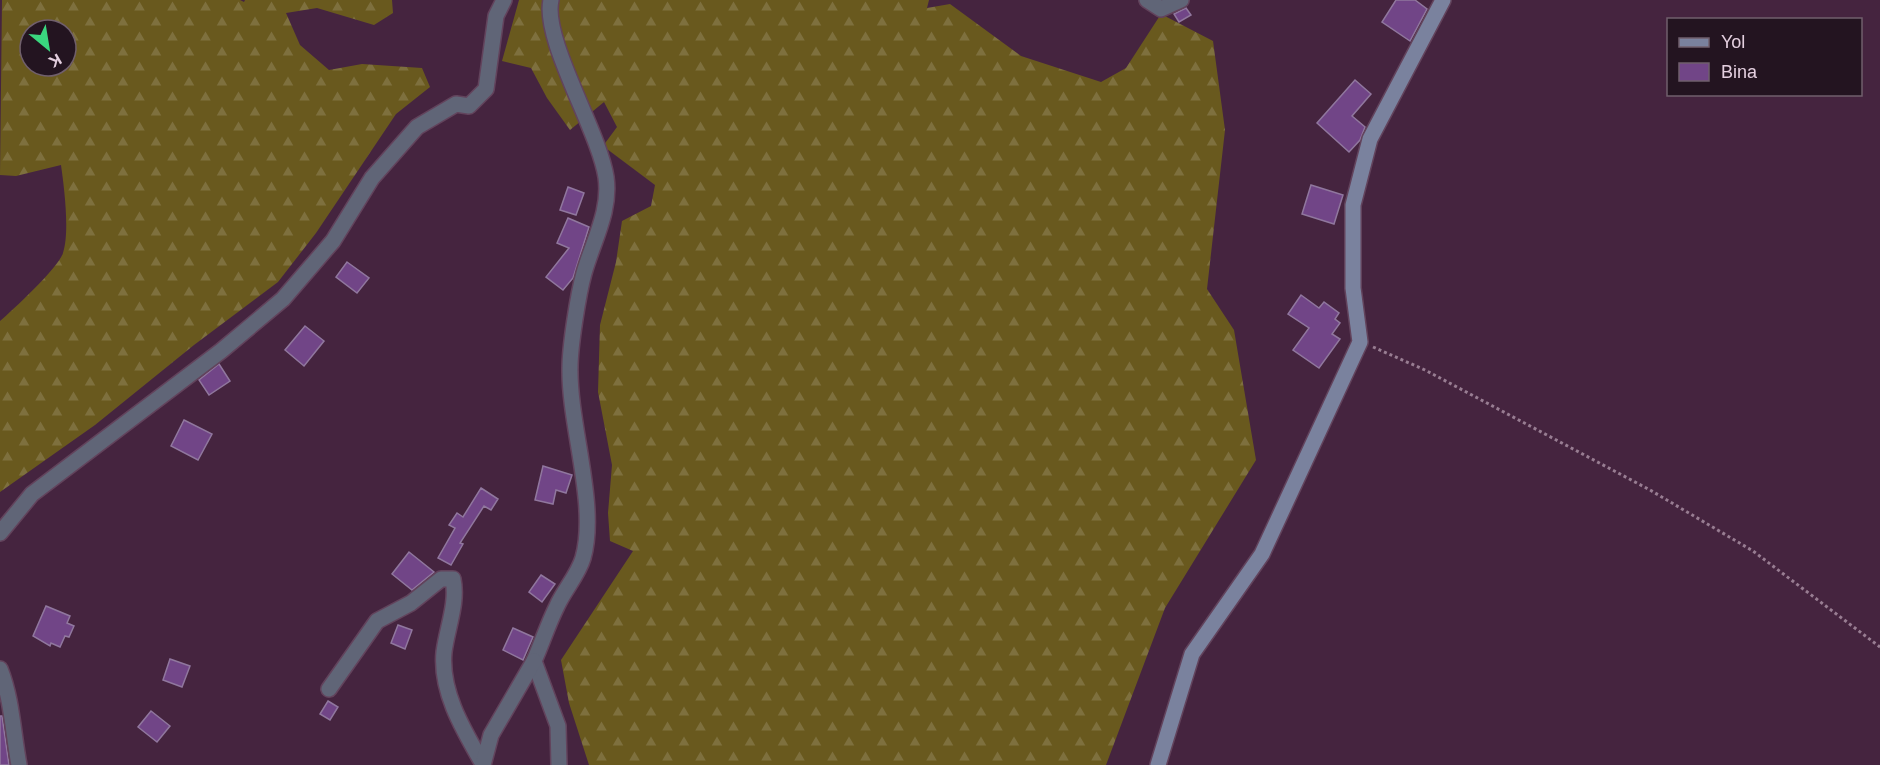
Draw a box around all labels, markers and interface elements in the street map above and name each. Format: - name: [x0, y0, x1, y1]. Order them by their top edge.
- north arrow: [18, 18, 78, 78]
- legend: [1667, 18, 1862, 96]
- text: Yol: [1721, 32, 1745, 52]
- text: K: [46, 50, 65, 71]
- text: Bina: [1721, 62, 1758, 82]

